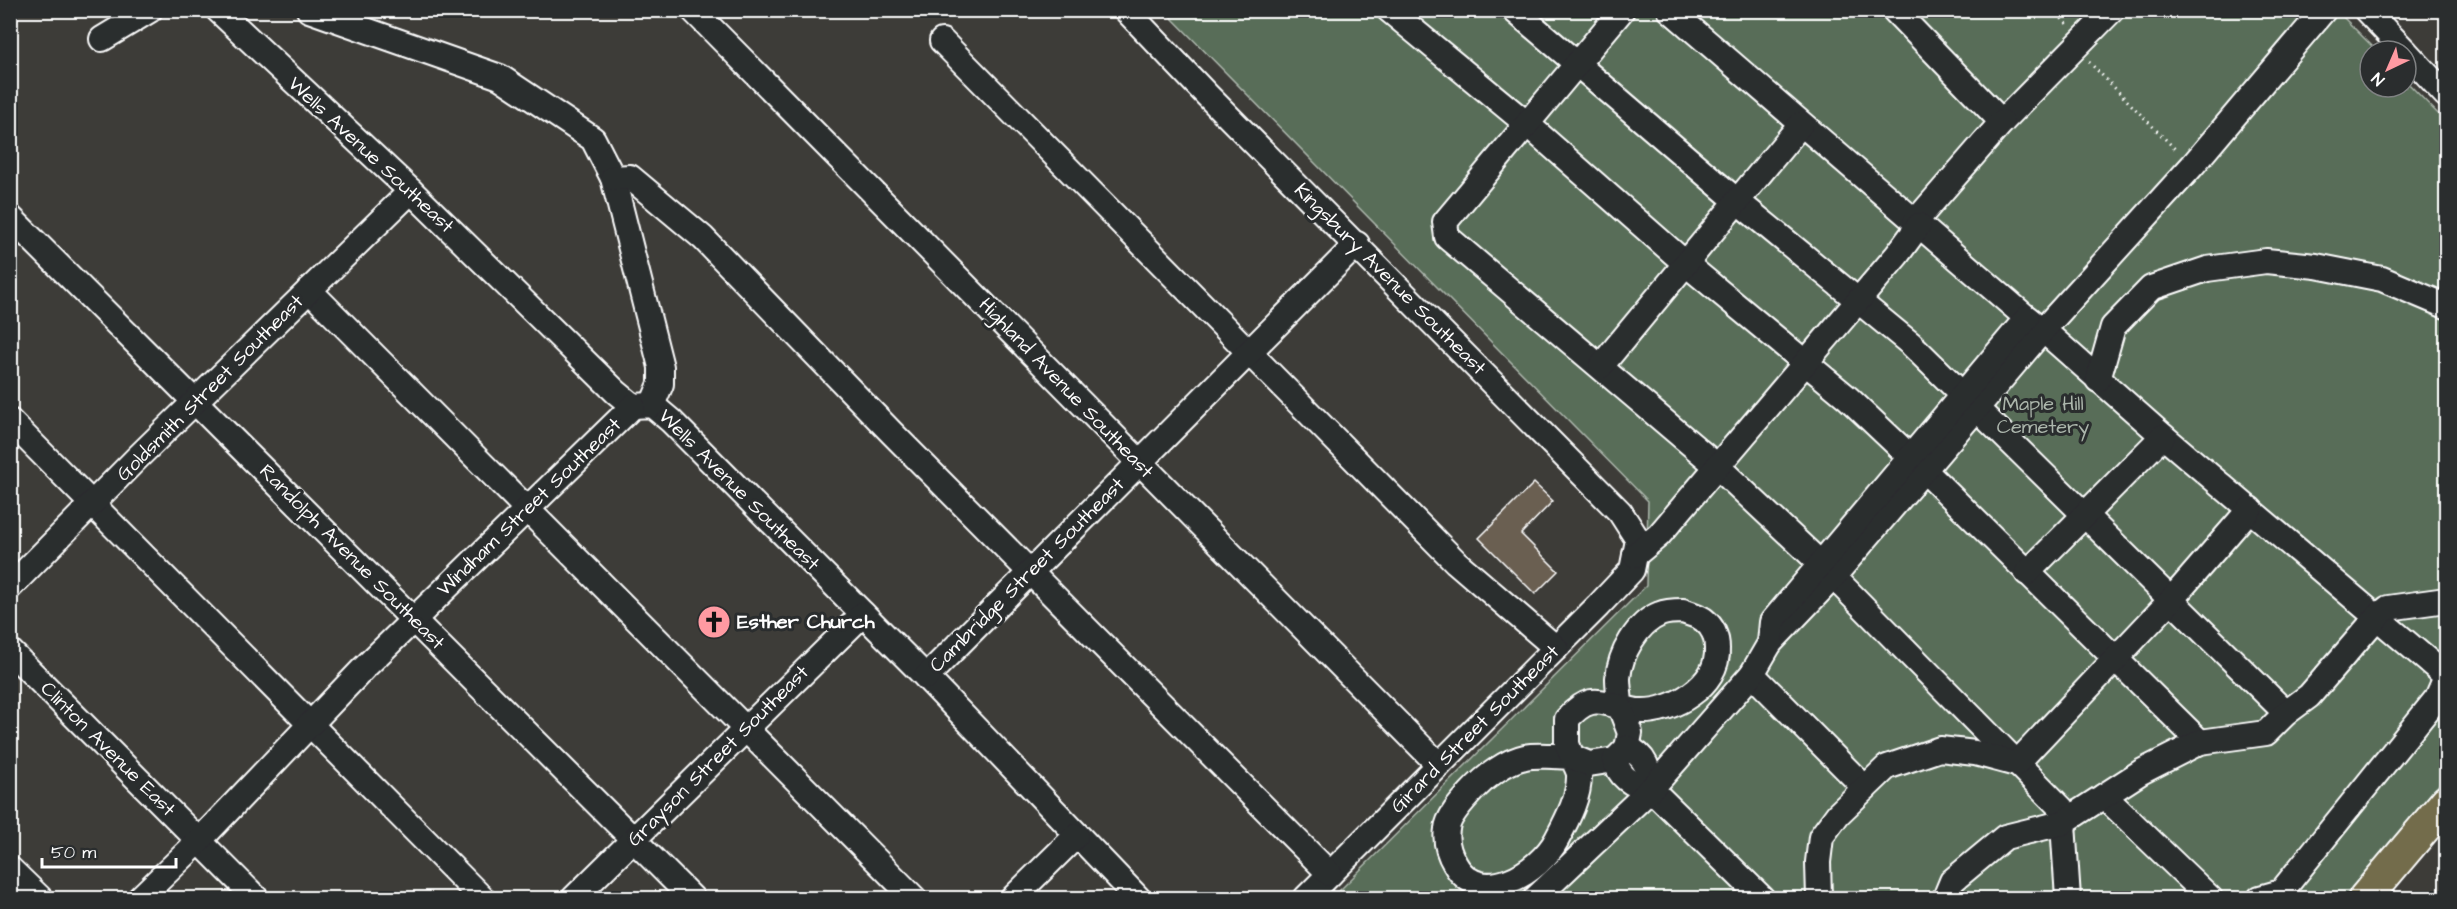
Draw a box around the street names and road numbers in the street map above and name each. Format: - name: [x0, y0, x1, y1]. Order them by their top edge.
- street label: Wells Avenue Southeast: [282, 70, 460, 240]
- street label: Kingsbury Avenue Southeast: [1287, 177, 1492, 382]
- street label: Goldsmith Street Southeast: [110, 288, 310, 488]
- street label: Highland Avenue Southeast: [971, 291, 1160, 485]
- street label: Wells Avenue Southeast: [652, 403, 826, 577]
- street label: Windham Street Southeast: [430, 411, 628, 603]
- street label: Randolph Avenue Southeast: [253, 458, 451, 656]
- street label: Cambridge Street Southeast: [923, 471, 1132, 680]
- street label: Girard Street Southeast: [1384, 638, 1566, 820]
- street label: Grayson Street Southeast: [621, 659, 816, 854]
- street label: Clinton Avenue East: [34, 675, 182, 823]

